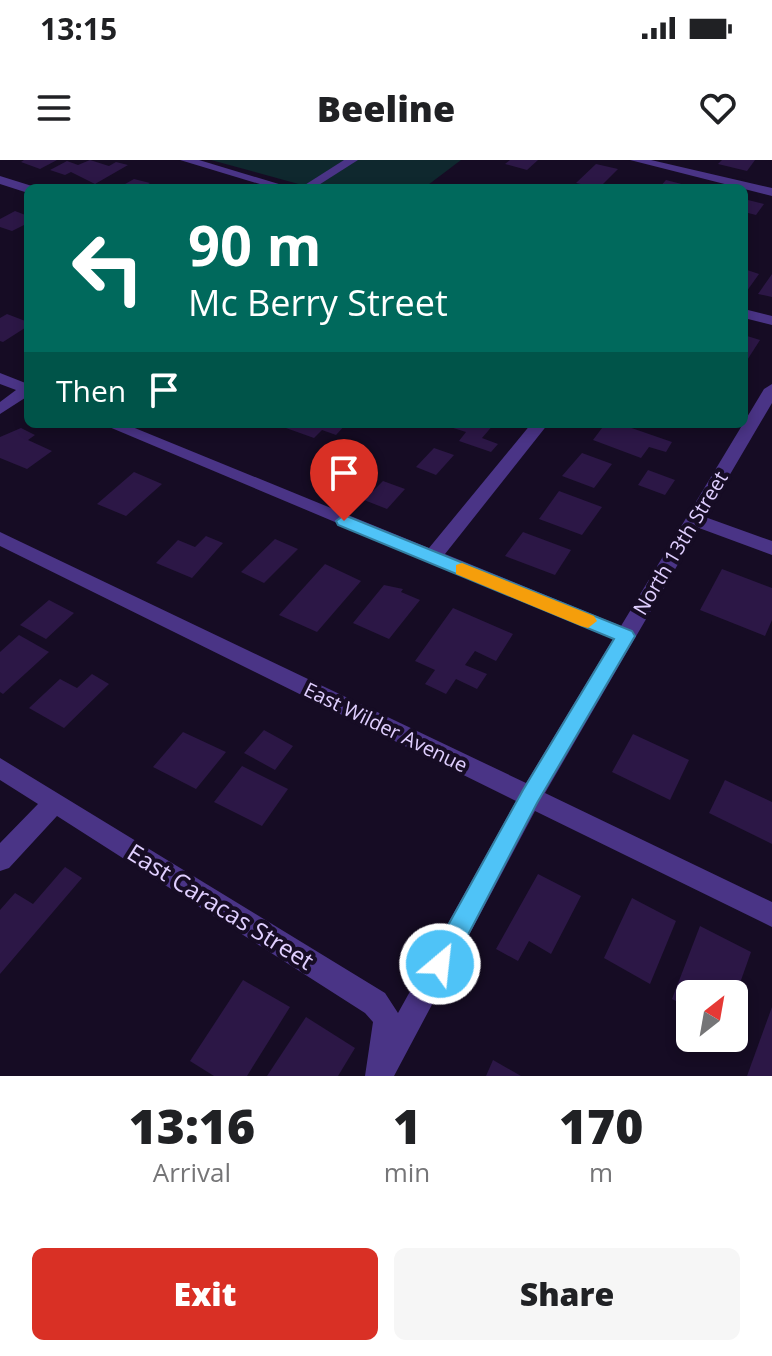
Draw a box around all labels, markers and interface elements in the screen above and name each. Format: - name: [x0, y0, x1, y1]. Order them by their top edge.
- text: 13:15: [40, 8, 117, 49]
- text: Beeline: [317, 84, 455, 133]
- icon: menu: [32, 86, 76, 130]
- icon: heart: [696, 86, 740, 130]
- text: 90 m: [188, 206, 322, 282]
- icon: left: [56, 216, 160, 320]
- text: Mc Berry Street: [188, 278, 448, 327]
- icon: arrive: [142, 368, 186, 412]
- text: Then: [56, 370, 126, 411]
- pin: [310, 439, 378, 521]
- icon: arrive: [322, 451, 366, 495]
- street label: North 13th Street: [626, 466, 734, 620]
- street label: East Wilder Avenue: [300, 676, 472, 778]
- street label: East Caracas Street: [122, 835, 320, 977]
- position arrow: [398, 922, 482, 1006]
- north arrow: [676, 980, 748, 1052]
- map controls: [676, 980, 748, 1052]
- text: 13:16: [129, 1093, 255, 1158]
- text: 1: [393, 1093, 421, 1158]
- text: 170: [559, 1093, 643, 1158]
- text: Arrival: [153, 1154, 231, 1190]
- text: min: [384, 1154, 430, 1190]
- text: m: [589, 1154, 613, 1190]
- button: Exit: [32, 1248, 378, 1340]
- button: Share: [394, 1248, 740, 1340]

